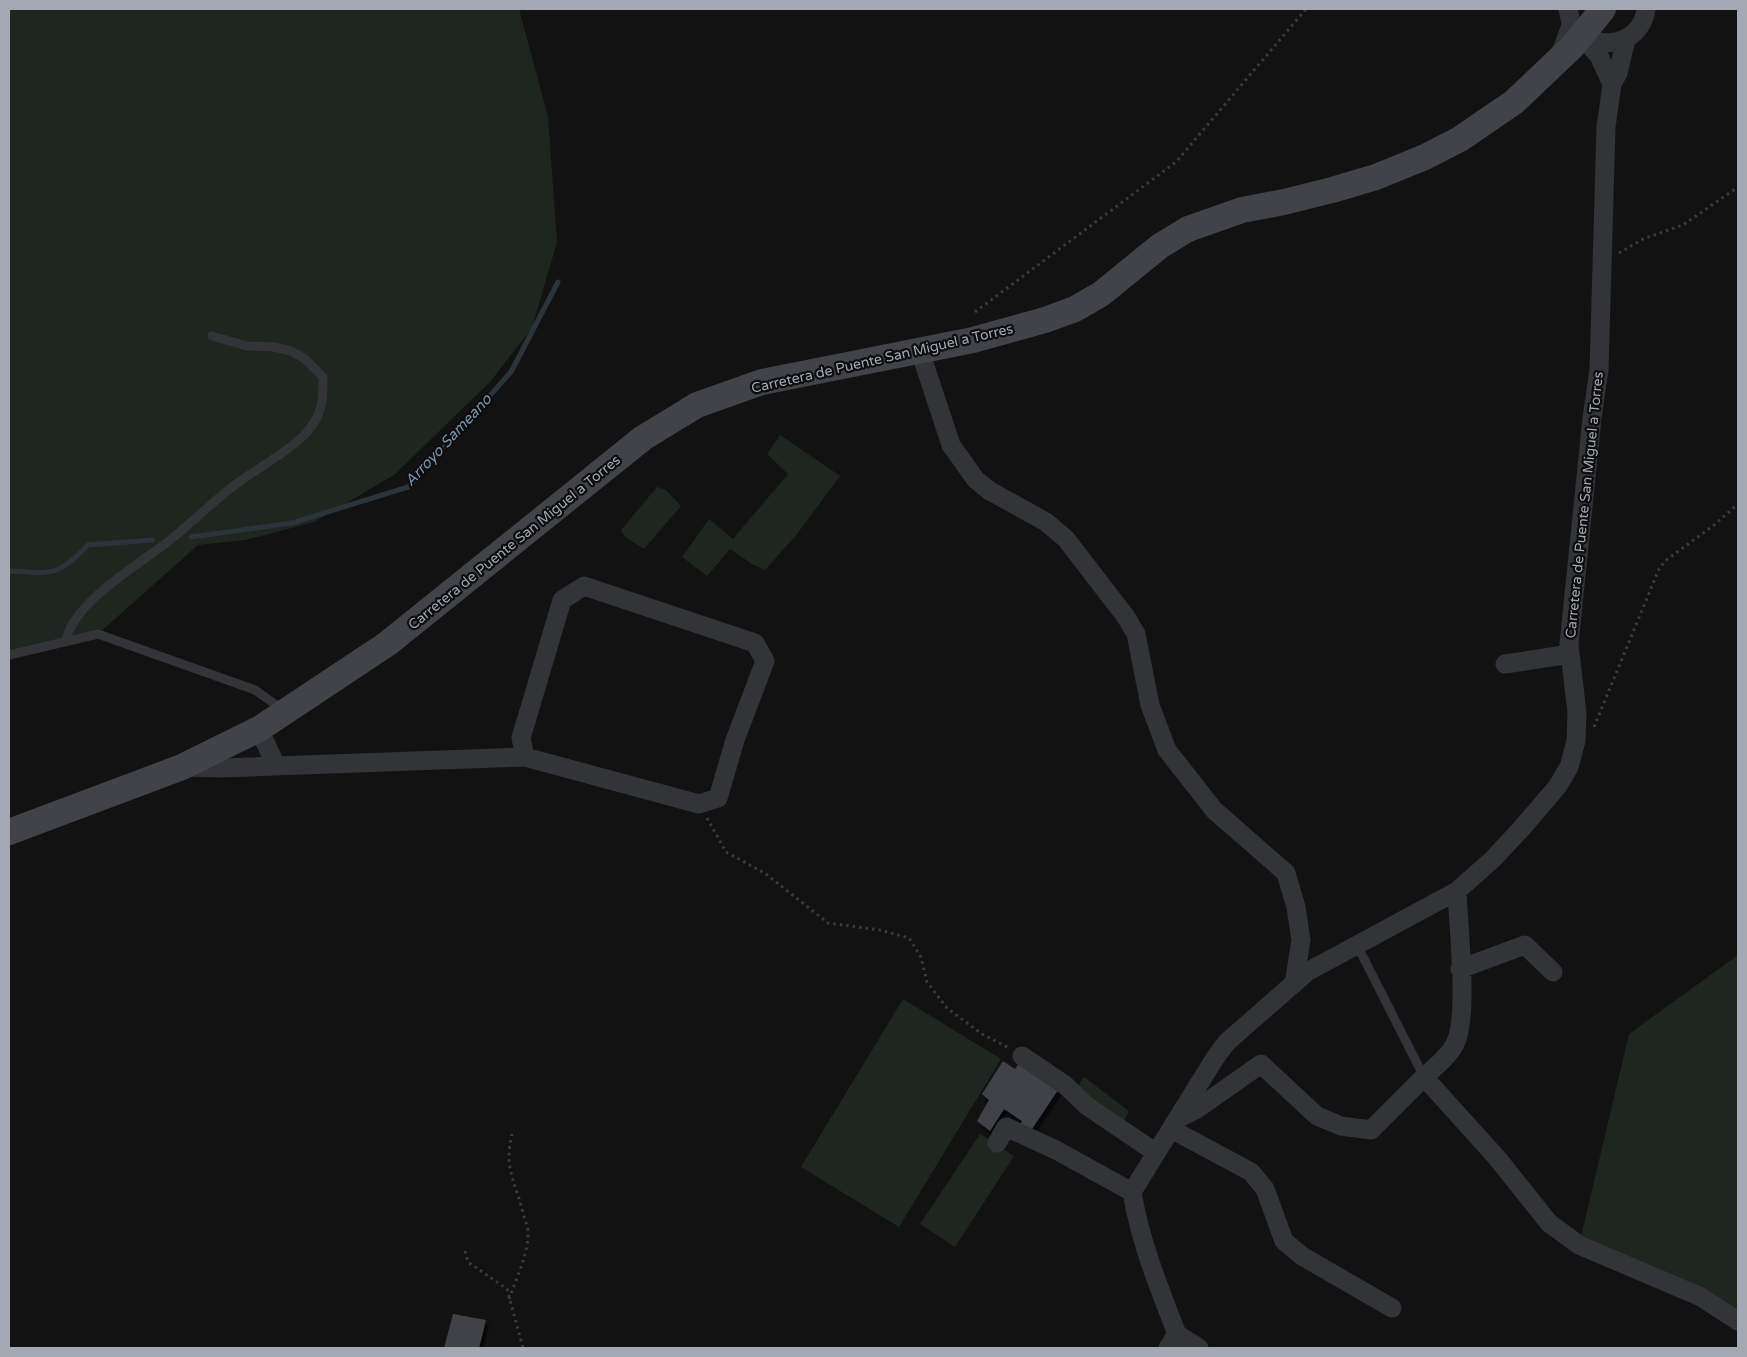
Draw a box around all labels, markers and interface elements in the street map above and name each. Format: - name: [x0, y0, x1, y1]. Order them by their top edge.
- street label: Carretera de Puente San Miguel a Torres: [750, 320, 1015, 397]
- street label: Carretera de Puente San Miguel a Torres: [1562, 371, 1607, 639]
- water label: Arroyo Sameano: [401, 390, 496, 490]
- street label: Carretera de Puente San Miguel a Torres: [405, 451, 624, 633]

